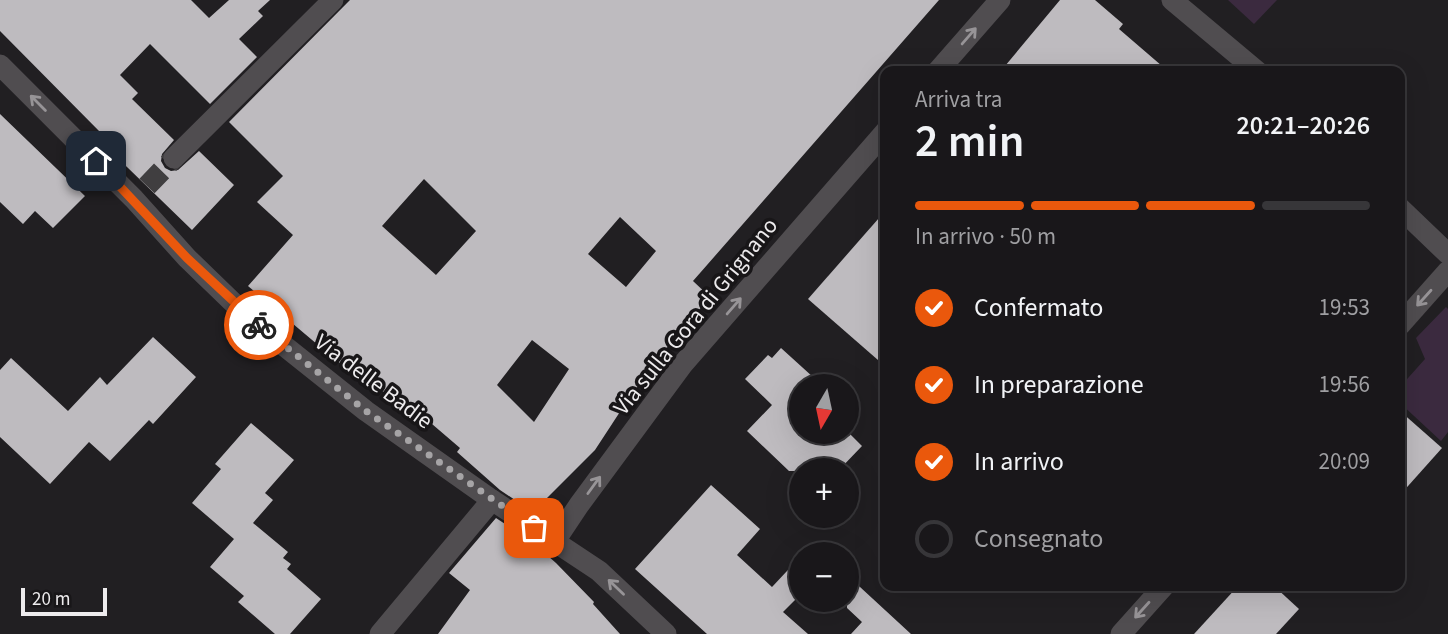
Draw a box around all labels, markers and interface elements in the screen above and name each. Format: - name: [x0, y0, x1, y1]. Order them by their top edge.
- one-way arrow: [961, 27, 977, 45]
- text: Arriva tra: [915, 83, 1002, 116]
- one-way arrow: [29, 94, 46, 111]
- text: 20:21–20:26: [1237, 107, 1370, 144]
- text: 2 min: [915, 109, 1024, 174]
- pin: [66, 131, 126, 191]
- icon: home: [77, 142, 115, 180]
- street label: Via sulla Gora di Grignano: [605, 210, 786, 422]
- text: In arrivo · 50 m: [915, 220, 1056, 253]
- icon: check: [915, 289, 953, 327]
- text: Confermato: [974, 289, 1103, 326]
- one-way arrow: [1416, 289, 1432, 307]
- courier: [224, 290, 294, 360]
- text: 19:53: [1319, 291, 1370, 324]
- one-way arrow: [726, 297, 742, 315]
- icon: bike: [240, 306, 278, 344]
- street label: Via delle Badie: [308, 326, 440, 437]
- icon: check: [915, 366, 953, 404]
- text: In preparazione: [974, 366, 1144, 403]
- text: 19:56: [1319, 368, 1370, 401]
- north arrow: [789, 374, 859, 444]
- map controls: [789, 374, 859, 612]
- icon: check: [915, 443, 953, 481]
- text: In arrivo: [974, 443, 1064, 480]
- text: 20:09: [1319, 445, 1370, 478]
- button: +: [789, 458, 859, 528]
- one-way arrow: [586, 476, 601, 495]
- pin: [504, 498, 564, 558]
- icon: bag: [515, 509, 553, 547]
- text: Consegnato: [974, 520, 1103, 557]
- button: −: [789, 542, 859, 612]
- one-way arrow: [608, 579, 626, 596]
- scale bar: [21, 585, 107, 617]
- text: 20 m: [32, 586, 70, 613]
- one-way arrow: [1134, 601, 1150, 619]

